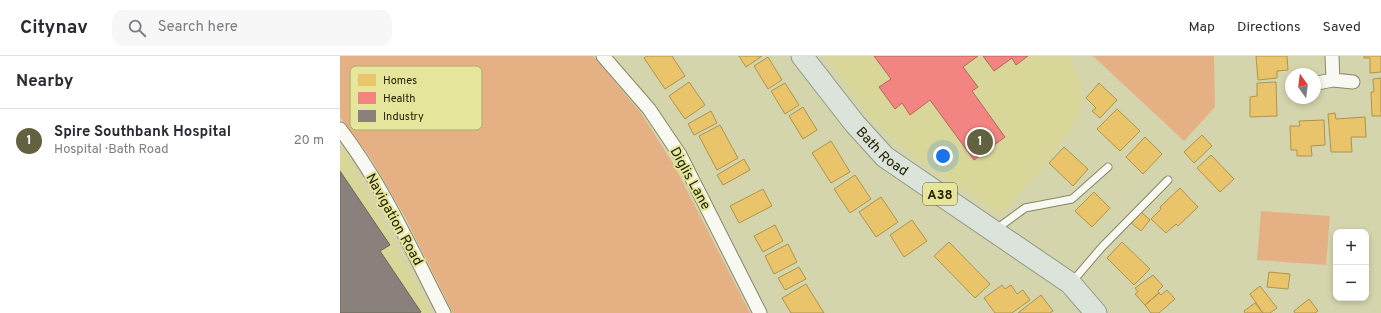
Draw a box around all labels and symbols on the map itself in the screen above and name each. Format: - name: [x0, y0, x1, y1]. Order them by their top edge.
- legend: [350, 66, 482, 130]
- north arrow: [1285, 68, 1321, 104]
- text: Homes: [383, 74, 417, 88]
- text: Health: [383, 92, 415, 106]
- text: Industry: [383, 110, 424, 124]
- street label: Bath Road: [852, 124, 911, 180]
- pin: 1: [967, 127, 993, 157]
- street label: Diglis Lane: [666, 144, 714, 213]
- your location: [933, 146, 953, 166]
- street label: Navigation Road: [361, 171, 426, 269]
- road number: A38: [923, 183, 957, 205]

